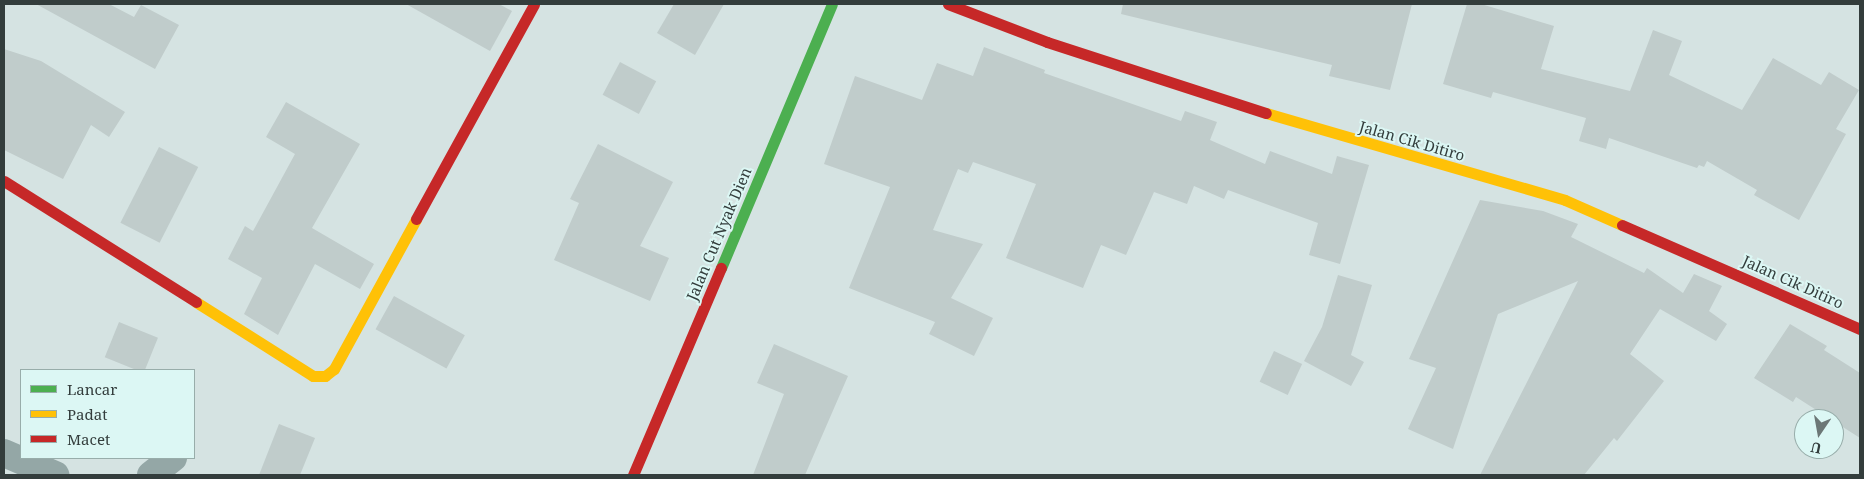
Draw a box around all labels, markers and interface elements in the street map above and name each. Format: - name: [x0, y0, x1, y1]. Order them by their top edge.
- street label: Jalan Cik Ditiro: [1357, 117, 1467, 165]
- street label: Jalan Cut Nyak Dien: [683, 165, 755, 303]
- street label: Jalan Cik Ditiro: [1740, 252, 1846, 312]
- legend: [20, 369, 195, 459]
- text: Lancar: [67, 379, 117, 399]
- text: Padat: [67, 404, 107, 424]
- north arrow: [1794, 409, 1844, 459]
- text: Macet: [67, 429, 110, 449]
- text: U: [1809, 438, 1823, 459]

